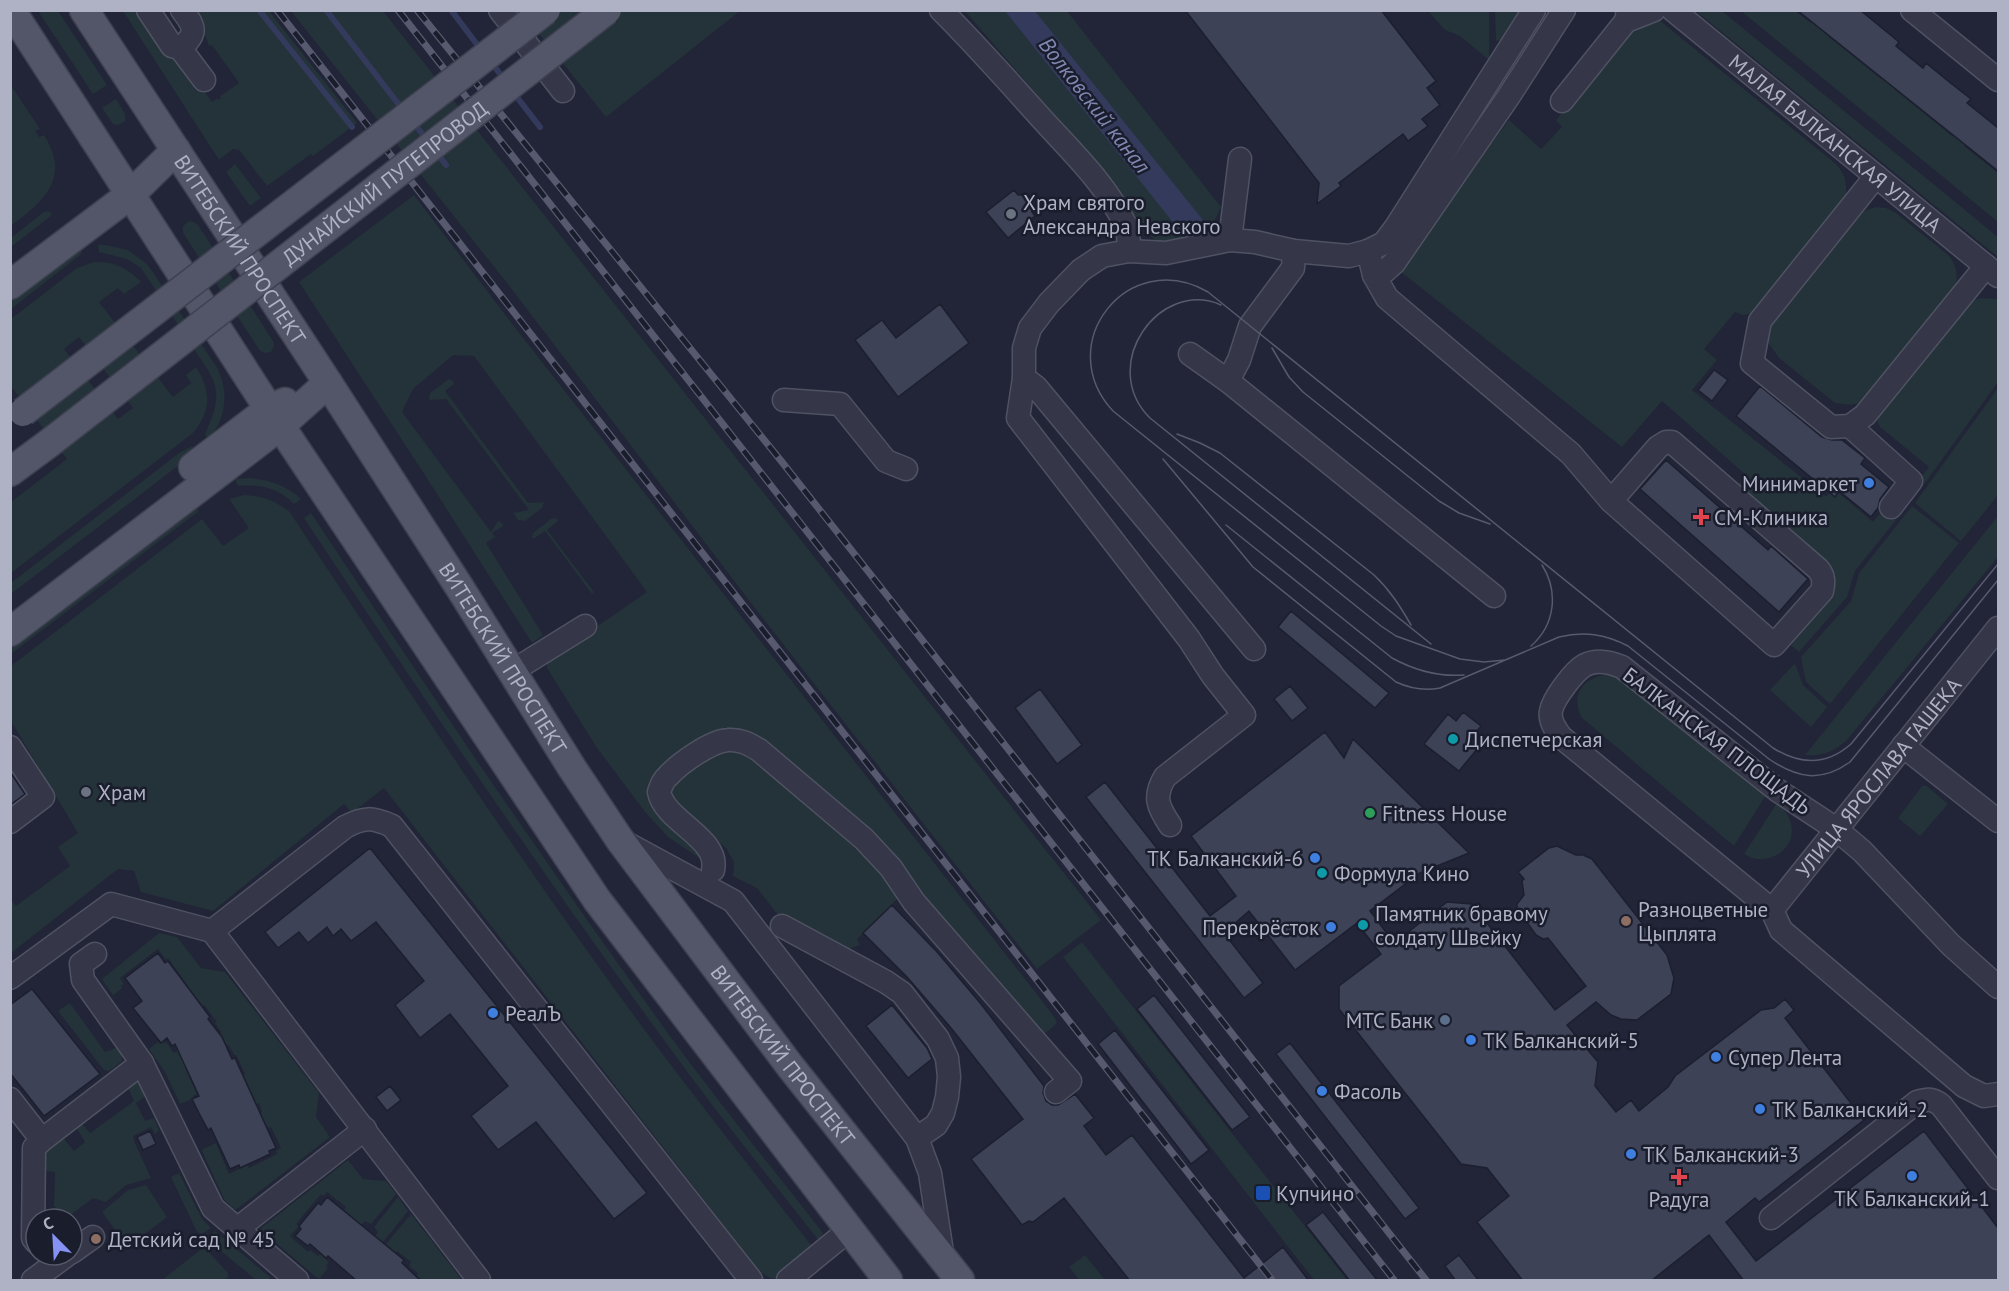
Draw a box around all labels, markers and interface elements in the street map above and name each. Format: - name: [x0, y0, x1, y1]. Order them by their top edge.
- water label: Волковский канал: [1033, 31, 1157, 179]
- street label: МАЛАЯ БАЛКАНСКАЯ УЛИЦА: [1724, 48, 1948, 238]
- street label: ДУНАЙСКИЙ ПУТЕПРОВОД: [276, 95, 493, 271]
- street label: ВИТЕБСКИЙ ПРОСПЕКТ: [169, 149, 313, 350]
- place label: Храм святого Александра Невского: [1023, 189, 1221, 240]
- marker: Храм святого Александра Невского: [1004, 207, 1018, 221]
- place label: Минимаркет: [1742, 470, 1858, 497]
- marker: Минимаркет: [1862, 476, 1876, 490]
- place label: СМ-Клиника: [1714, 504, 1828, 531]
- marker: СМ-Клиника: [1692, 508, 1710, 526]
- street label: ВИТЕБСКИЙ ПРОСПЕКТ: [433, 557, 574, 759]
- street label: БАЛКАНСКАЯ ПЛОЩАДЬ: [1617, 661, 1817, 821]
- street label: УЛИЦА ЯРОСЛАВА ГАШЕКА: [1790, 671, 1967, 883]
- place label: Диспетчерская: [1465, 726, 1602, 753]
- marker: Диспетчерская: [1446, 732, 1460, 746]
- place label: Храм: [98, 779, 146, 806]
- marker: Храм: [79, 785, 93, 799]
- place label: Fitness House: [1382, 800, 1507, 827]
- marker: Fitness House: [1363, 806, 1377, 820]
- place label: ТК Балканский-6: [1147, 845, 1303, 872]
- marker: ТК Балканский-6: [1308, 851, 1322, 865]
- place label: Формула Кино: [1334, 860, 1470, 887]
- marker: Формула Кино: [1315, 866, 1329, 880]
- place label: Разноцветные Цыплята: [1638, 896, 1768, 947]
- place label: Памятник бравому солдату Швейку: [1375, 900, 1548, 951]
- place label: Перекрёсток: [1202, 914, 1319, 941]
- marker: Разноцветные Цыплята: [1619, 914, 1633, 928]
- marker: Памятник бравому солдату Швейку: [1356, 918, 1370, 932]
- marker: Перекрёсток: [1324, 920, 1338, 934]
- street label: ВИТЕБСКИЙ ПРОСПЕКТ: [705, 959, 862, 1151]
- place label: РеалЪ: [505, 1000, 561, 1027]
- marker: РеалЪ: [486, 1006, 500, 1020]
- place label: МТС Банк: [1346, 1007, 1433, 1034]
- marker: МТС Банк: [1438, 1013, 1452, 1027]
- place label: ТК Балканский-5: [1483, 1027, 1639, 1054]
- marker: ТК Балканский-5: [1464, 1033, 1478, 1047]
- place label: Супер Лента: [1728, 1044, 1842, 1071]
- marker: Супер Лента: [1709, 1050, 1723, 1064]
- place label: Фасоль: [1334, 1078, 1401, 1105]
- marker: Фасоль: [1315, 1084, 1329, 1098]
- place label: ТК Балканский-2: [1772, 1096, 1928, 1123]
- marker: ТК Балканский-2: [1753, 1102, 1767, 1116]
- place label: ТК Балканский-3: [1643, 1141, 1799, 1168]
- marker: ТК Балканский-3: [1624, 1147, 1638, 1161]
- marker: ТК Балканский-1: [1905, 1169, 1919, 1183]
- marker: Радуга: [1672, 1170, 1686, 1184]
- place label: Купчино: [1276, 1180, 1354, 1207]
- marker: Купчино: [1254, 1184, 1272, 1202]
- place label: ТК Балканский-1: [1834, 1185, 1990, 1212]
- place label: Радуга: [1649, 1186, 1709, 1213]
- north arrow: [24, 1207, 84, 1267]
- text: С: [40, 1212, 56, 1234]
- place label: Детский сад № 45: [108, 1226, 275, 1253]
- marker: Детский сад № 45: [89, 1232, 103, 1246]

